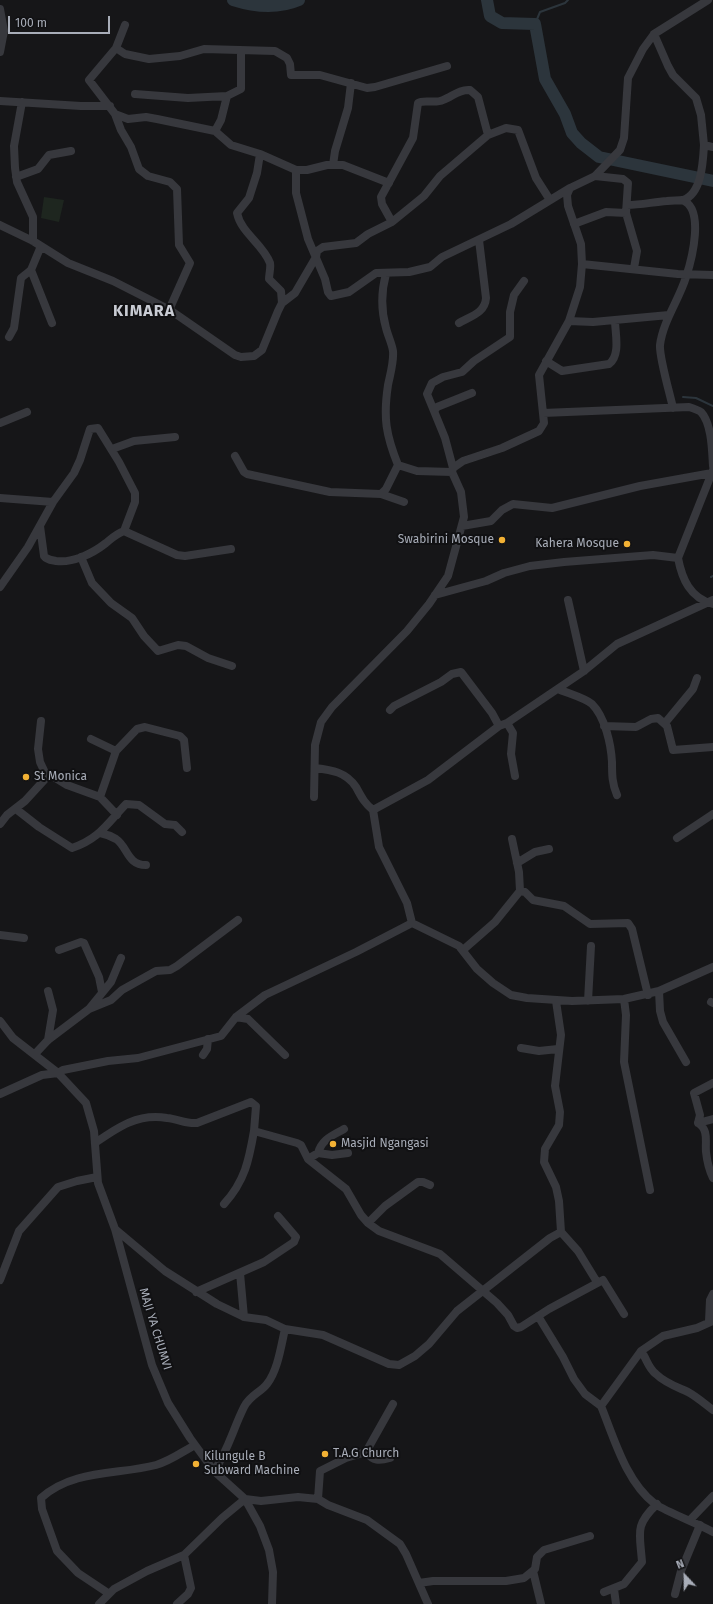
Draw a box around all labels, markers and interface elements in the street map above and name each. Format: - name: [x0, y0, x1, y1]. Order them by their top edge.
- scale bar: [10, 8, 112, 34]
- text: 100 m: [15, 16, 47, 30]
- district label: KIMARA: [113, 302, 175, 322]
- place label: Swabirini Mosque: [398, 533, 494, 547]
- marker: Swabirini Mosque: [497, 535, 507, 545]
- place label: Kahera Mosque: [535, 537, 619, 551]
- marker: Kahera Mosque: [622, 539, 632, 549]
- place label: St Monica: [34, 770, 87, 784]
- marker: St Monica: [21, 772, 31, 782]
- place label: Masjid Ngangasi: [341, 1137, 429, 1151]
- marker: Masjid Ngangasi: [328, 1139, 338, 1149]
- street label: MAJI YA CHUMVI: [136, 1286, 174, 1372]
- place label: T.A.G Church: [333, 1447, 399, 1461]
- marker: T.A.G Church: [320, 1449, 330, 1459]
- place label: Kilungule B Subward Machine: [204, 1450, 300, 1478]
- marker: Kilungule B Subward Machine: [191, 1459, 201, 1469]
- north arrow: [665, 1556, 705, 1596]
- text: N: [674, 1557, 686, 1572]

